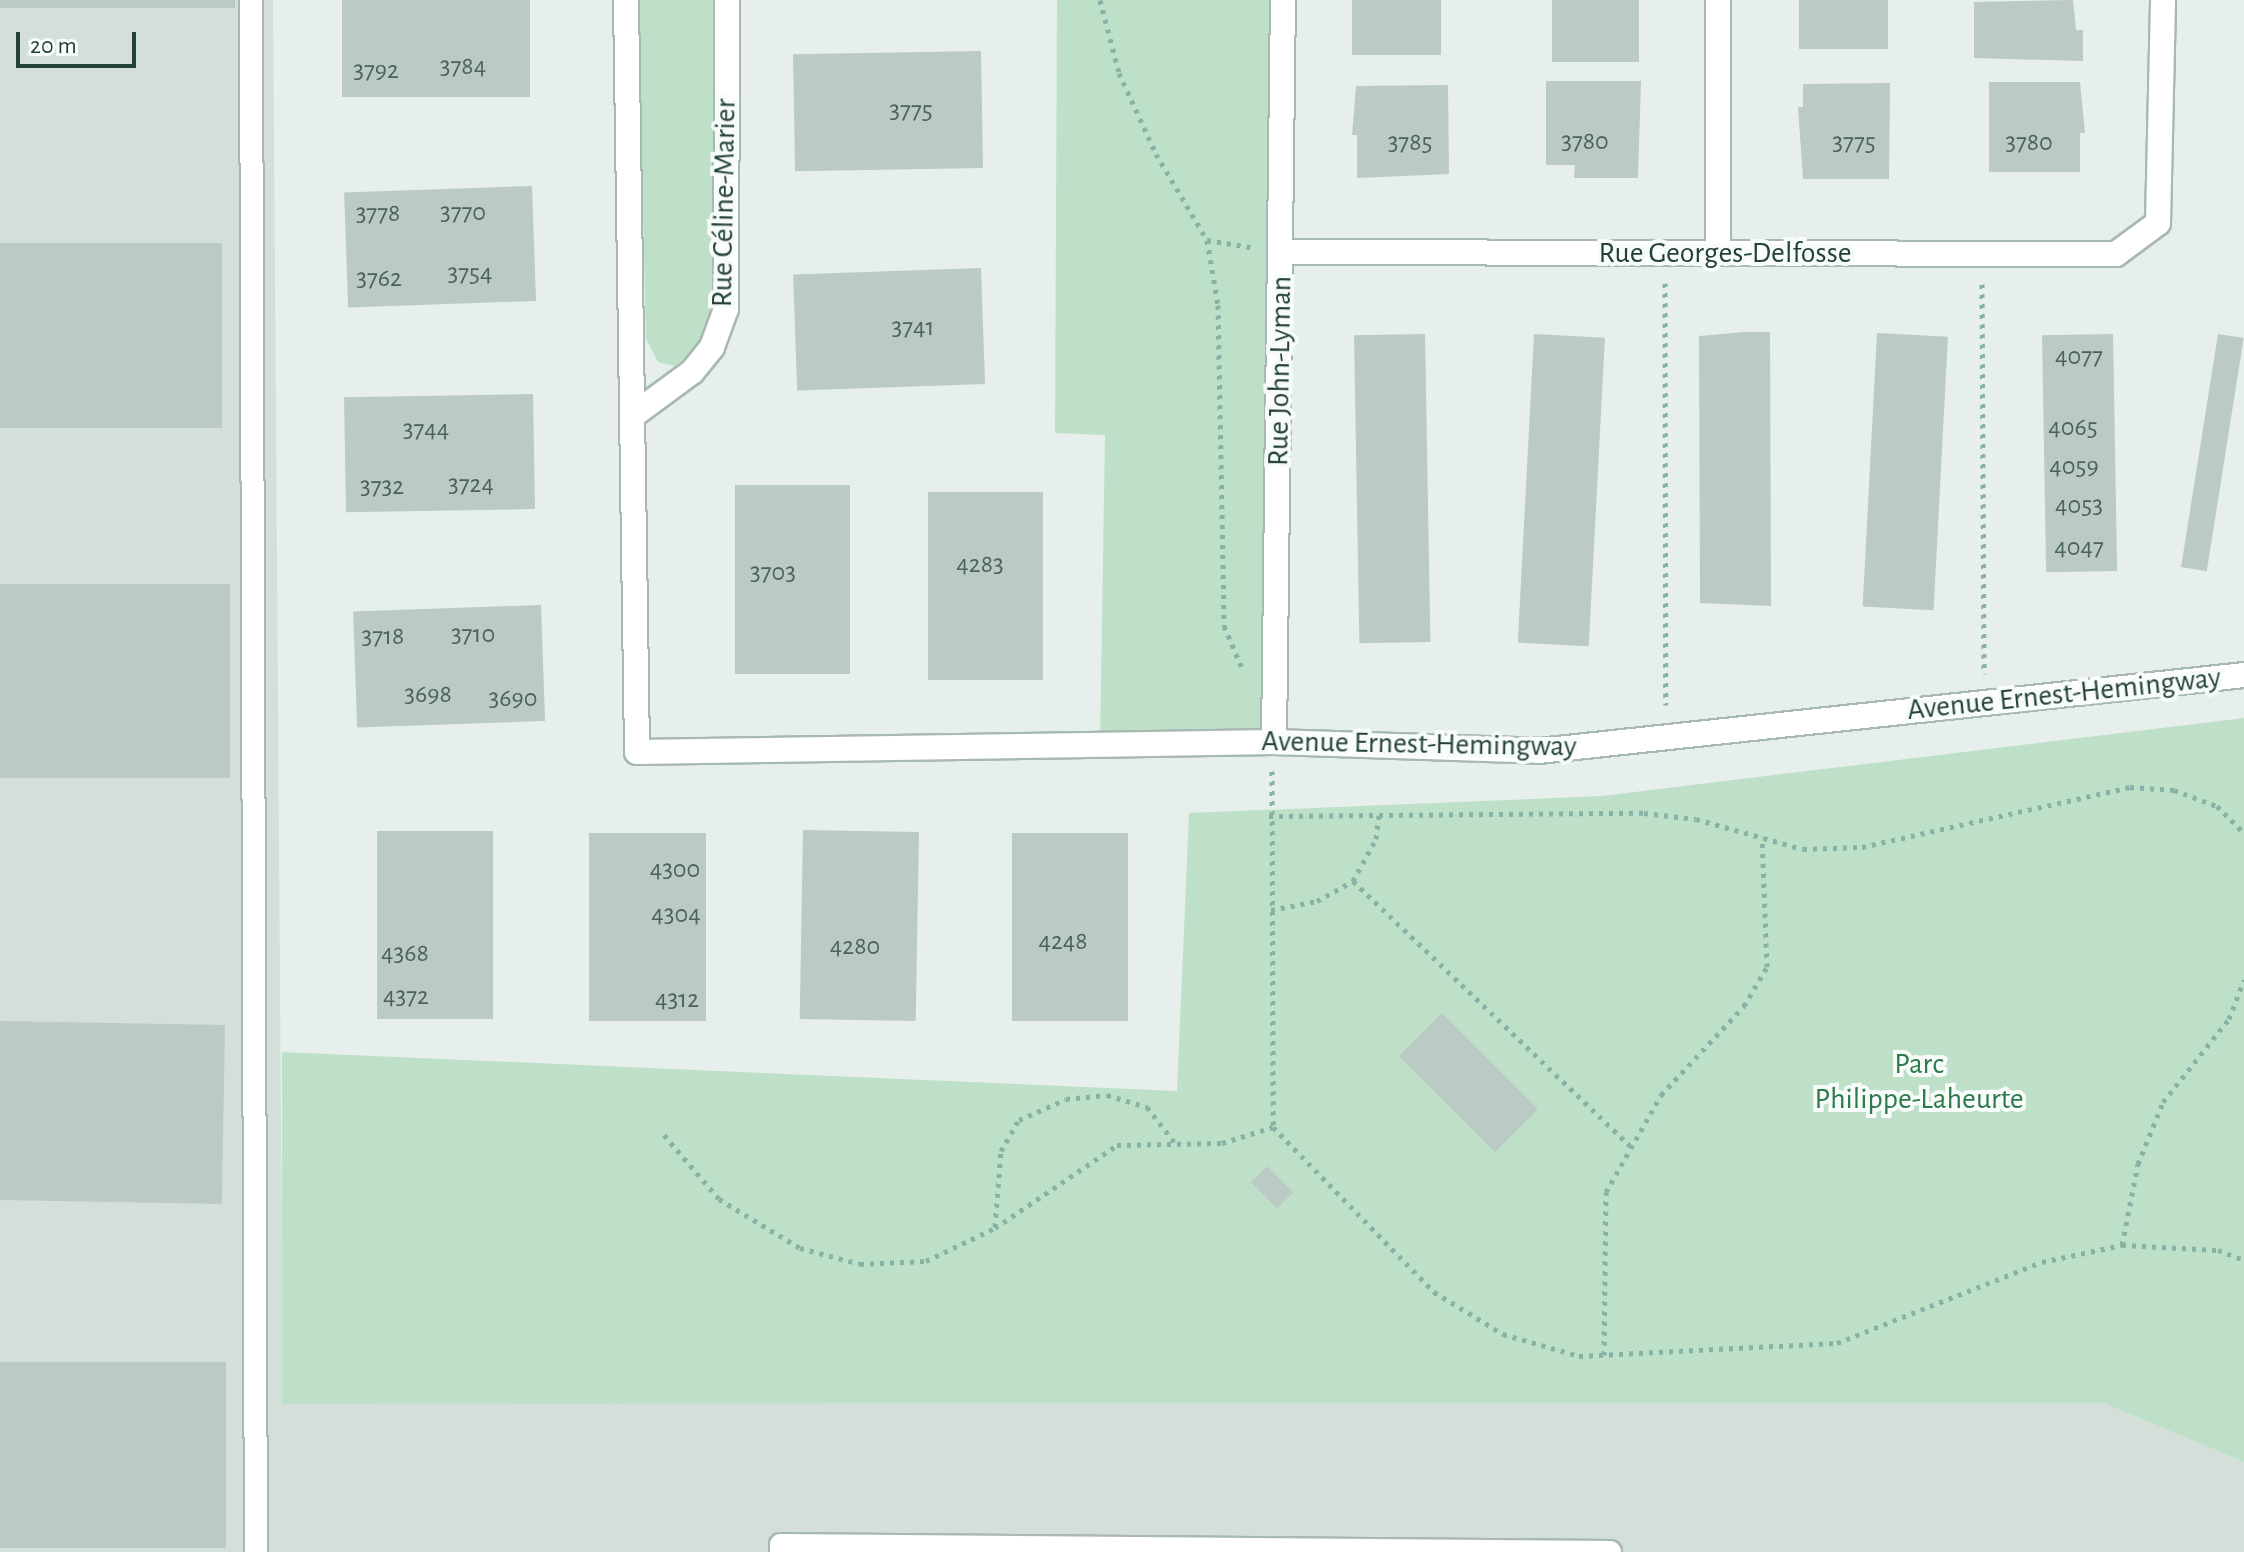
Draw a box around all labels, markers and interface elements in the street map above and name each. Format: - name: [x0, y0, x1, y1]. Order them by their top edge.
- scale bar: [20, 16, 140, 66]
- text: 20 m: [30, 34, 77, 58]
- house number: 3784: [440, 51, 486, 83]
- house number: 3792: [353, 55, 399, 87]
- house number: 3775: [889, 95, 933, 127]
- street label: Rue Céline-Marier: [704, 98, 744, 308]
- house number: 3780: [1561, 126, 1609, 158]
- house number: 3785: [1388, 127, 1432, 159]
- house number: 3775: [1832, 127, 1876, 159]
- house number: 3780: [2005, 127, 2053, 159]
- house number: 3770: [440, 197, 486, 229]
- house number: 3778: [356, 198, 400, 230]
- street label: Rue Georges-Delfosse: [1598, 235, 1852, 271]
- house number: 3754: [448, 258, 492, 290]
- house number: 3762: [356, 263, 402, 295]
- street label: Rue John-Lyman: [1260, 276, 1300, 466]
- house number: 3741: [891, 312, 935, 344]
- house number: 4077: [2055, 341, 2103, 373]
- house number: 4065: [2048, 412, 2098, 444]
- house number: 3744: [403, 414, 449, 446]
- house number: 4059: [2049, 451, 2099, 483]
- house number: 3724: [448, 469, 494, 501]
- house number: 3732: [360, 471, 404, 503]
- house number: 4053: [2055, 490, 2103, 522]
- house number: 4047: [2054, 532, 2104, 564]
- house number: 4283: [956, 549, 1004, 581]
- house number: 3703: [750, 557, 796, 589]
- house number: 3710: [451, 619, 495, 651]
- house number: 3718: [362, 621, 404, 653]
- street label: Avenue Ernest-Hemingway: [1905, 660, 2223, 728]
- house number: 3698: [404, 679, 452, 711]
- house number: 3690: [489, 683, 537, 715]
- street label: Avenue Ernest-Hemingway: [1261, 723, 1577, 765]
- house number: 4300: [650, 854, 700, 886]
- house number: 4304: [651, 899, 701, 931]
- house number: 4248: [1038, 926, 1088, 958]
- house number: 4280: [830, 931, 880, 963]
- house number: 4368: [381, 938, 429, 970]
- house number: 4372: [383, 981, 429, 1013]
- house number: 4312: [655, 984, 699, 1016]
- park label: Parc Philippe-Laheurte: [1814, 1046, 2024, 1116]

